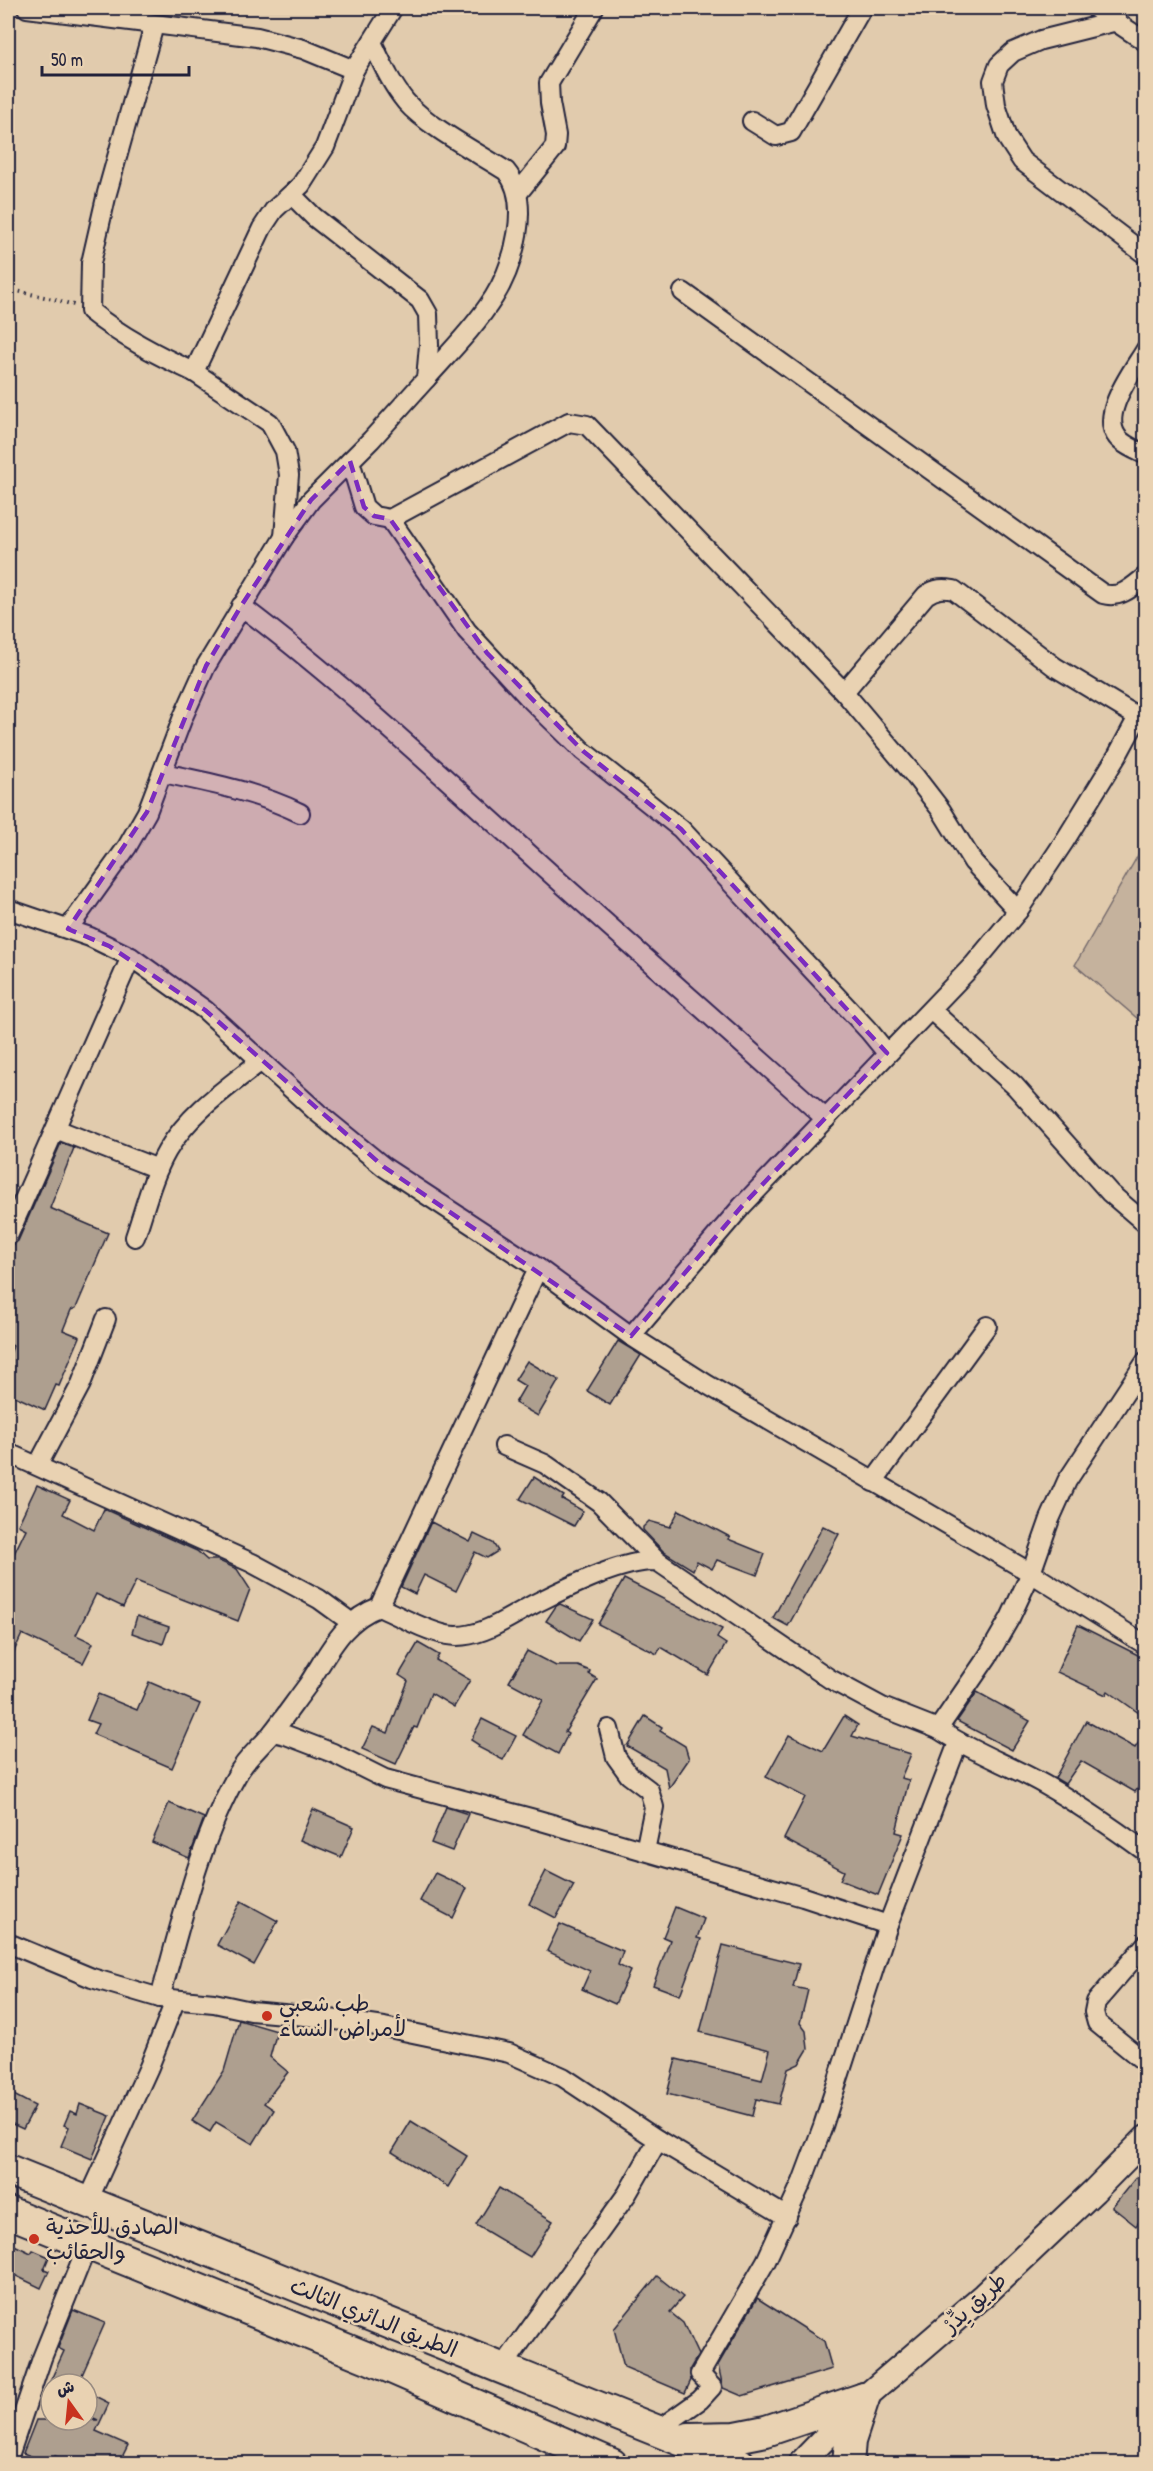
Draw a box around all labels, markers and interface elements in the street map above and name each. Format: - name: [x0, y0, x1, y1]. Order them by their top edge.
- scale bar: [42, 39, 189, 77]
- text: 50 m: [51, 47, 83, 72]
- place label: طب شعبي لأمراض النساء: [279, 1988, 406, 2043]
- marker: طب شعبي لأمراض النساء: [260, 2009, 274, 2023]
- place label: الصادق للأحذية والحقائب: [46, 2211, 179, 2266]
- marker: الصادق للأحذية والحقائب: [27, 2232, 41, 2246]
- street label: طريق يِدِّرْ: [934, 2265, 1015, 2343]
- street label: الطريق الدائري الثالث: [285, 2270, 462, 2366]
- north arrow: [39, 2372, 99, 2432]
- text: ش: [54, 2375, 76, 2400]

